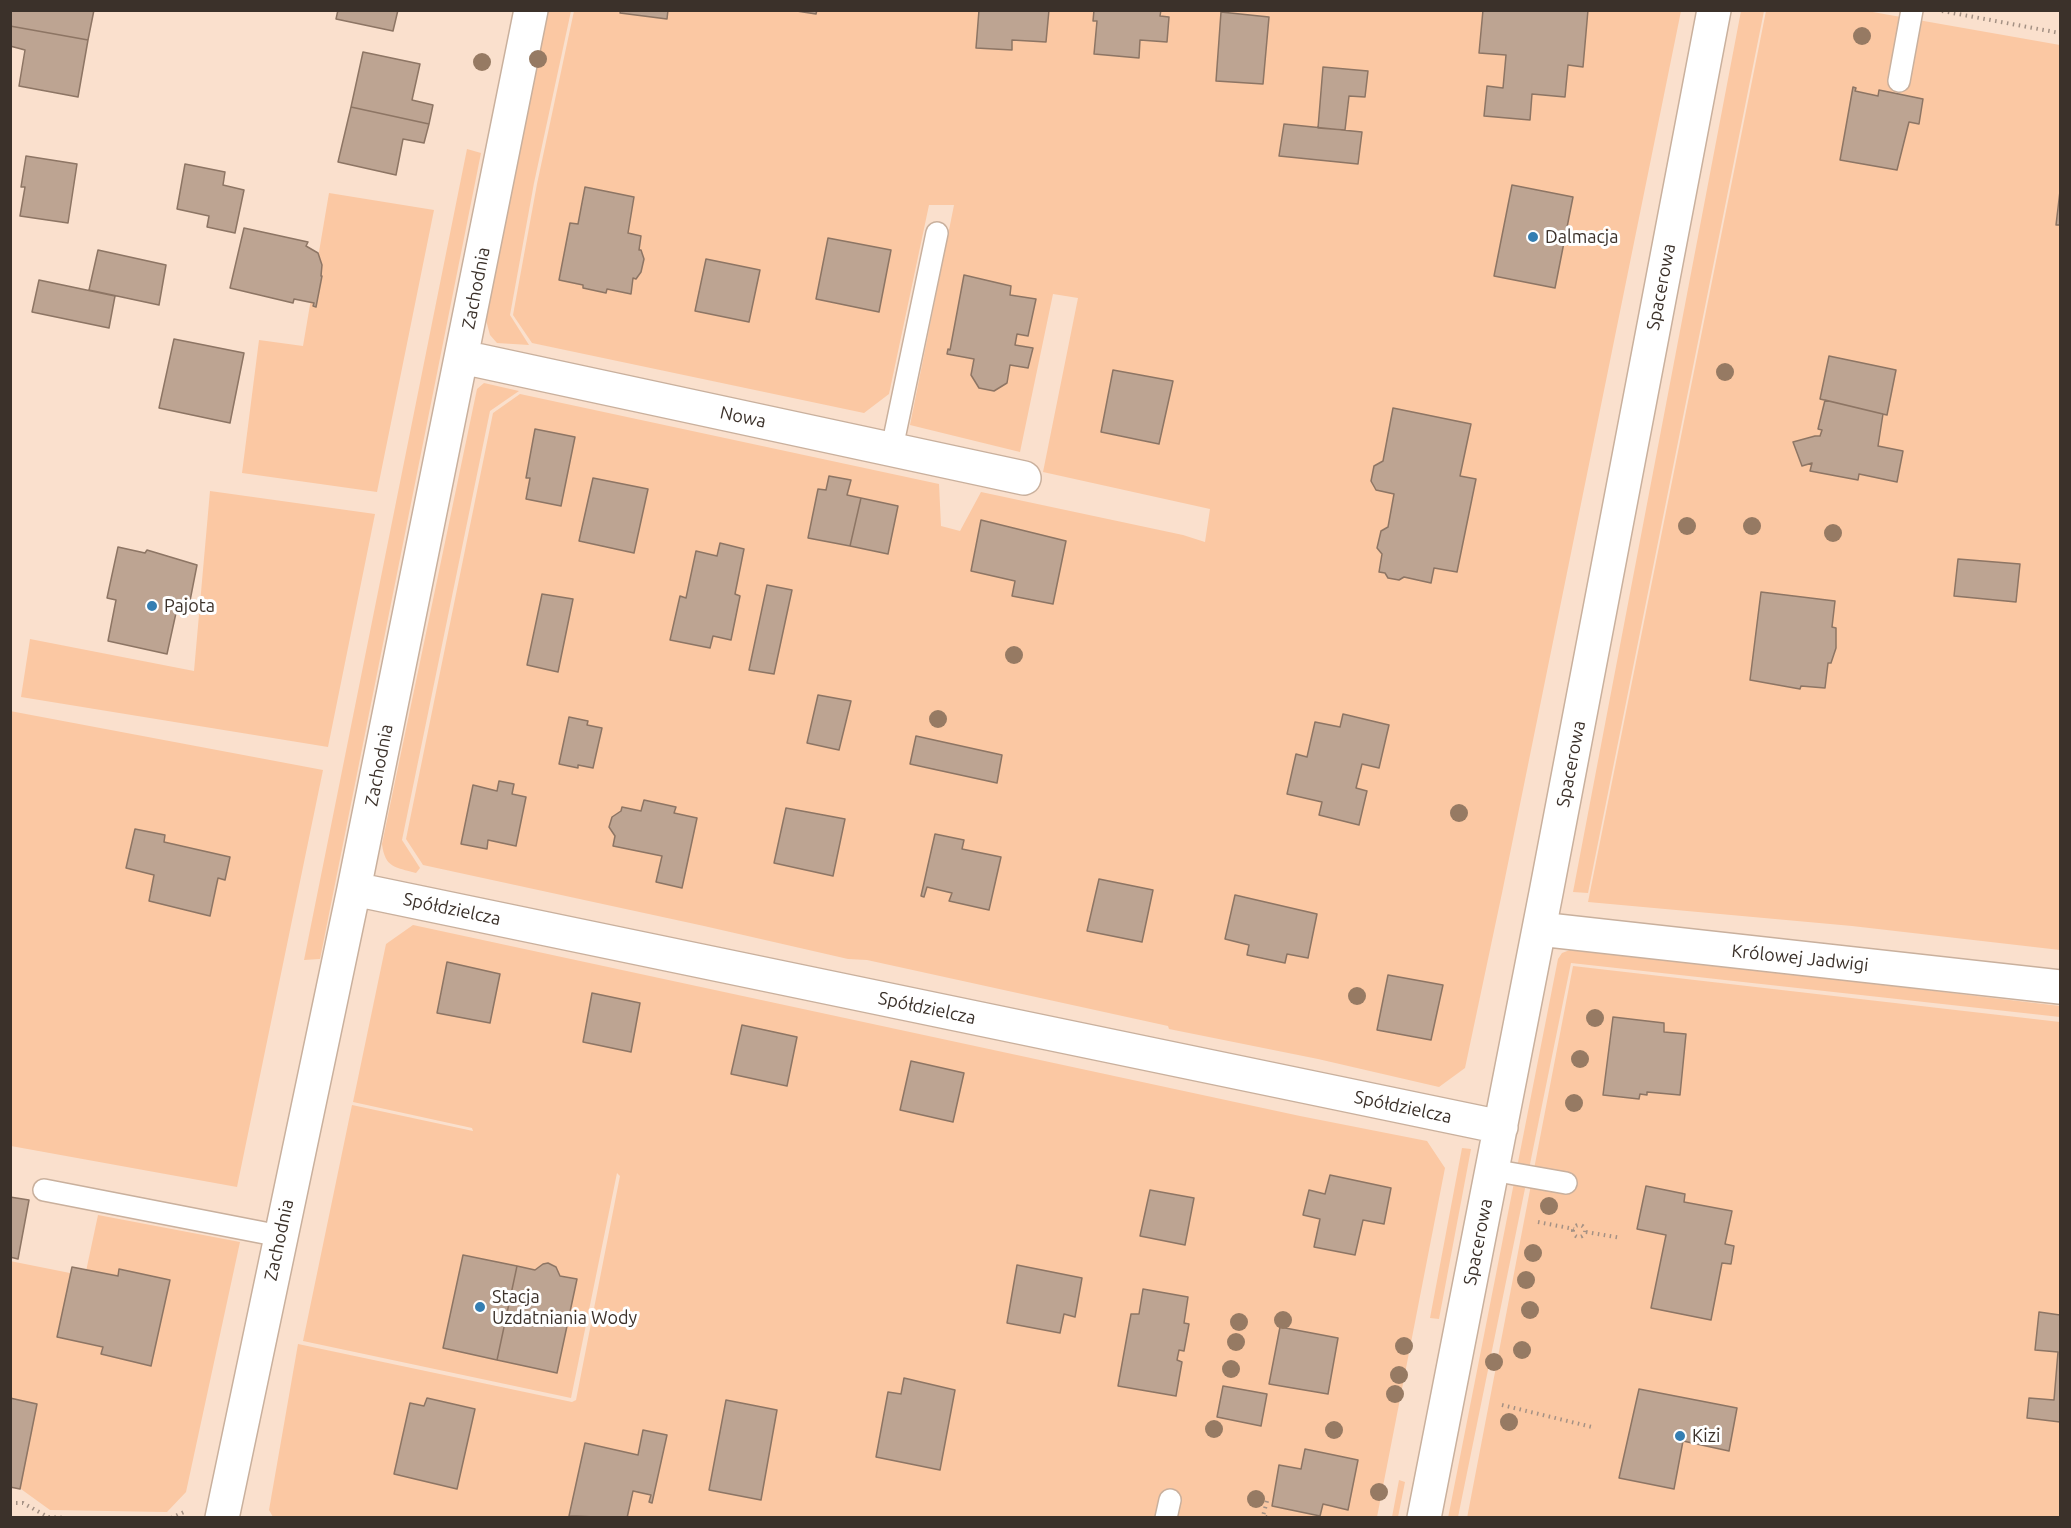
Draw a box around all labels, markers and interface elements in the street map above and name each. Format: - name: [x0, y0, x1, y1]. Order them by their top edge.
- place label: Dalmacja: [1545, 226, 1618, 248]
- marker: Dalmacja: [1526, 230, 1540, 244]
- street label: Spacerowa: [1642, 242, 1680, 332]
- street label: Zachodnia: [457, 245, 495, 331]
- street label: Nowa: [718, 402, 768, 432]
- place label: Pajota: [164, 595, 215, 617]
- marker: Pajota: [145, 599, 159, 613]
- street label: Spacerowa: [1552, 719, 1590, 809]
- street label: Zachodnia: [360, 722, 398, 808]
- street label: Spółdzielcza: [401, 888, 503, 930]
- street label: Królowej Jadwigi: [1730, 940, 1870, 976]
- street label: Spółdzielcza: [876, 987, 978, 1029]
- street label: Spółdzielcza: [1352, 1086, 1454, 1128]
- street label: Zachodnia: [260, 1197, 298, 1283]
- street label: Spacerowa: [1459, 1197, 1497, 1287]
- place label: Stacja Uzdatniania Wody: [492, 1286, 637, 1328]
- marker: Stacja Uzdatniania Wody: [473, 1300, 487, 1314]
- place label: Kizi: [1692, 1425, 1720, 1447]
- marker: Kizi: [1673, 1429, 1687, 1443]

